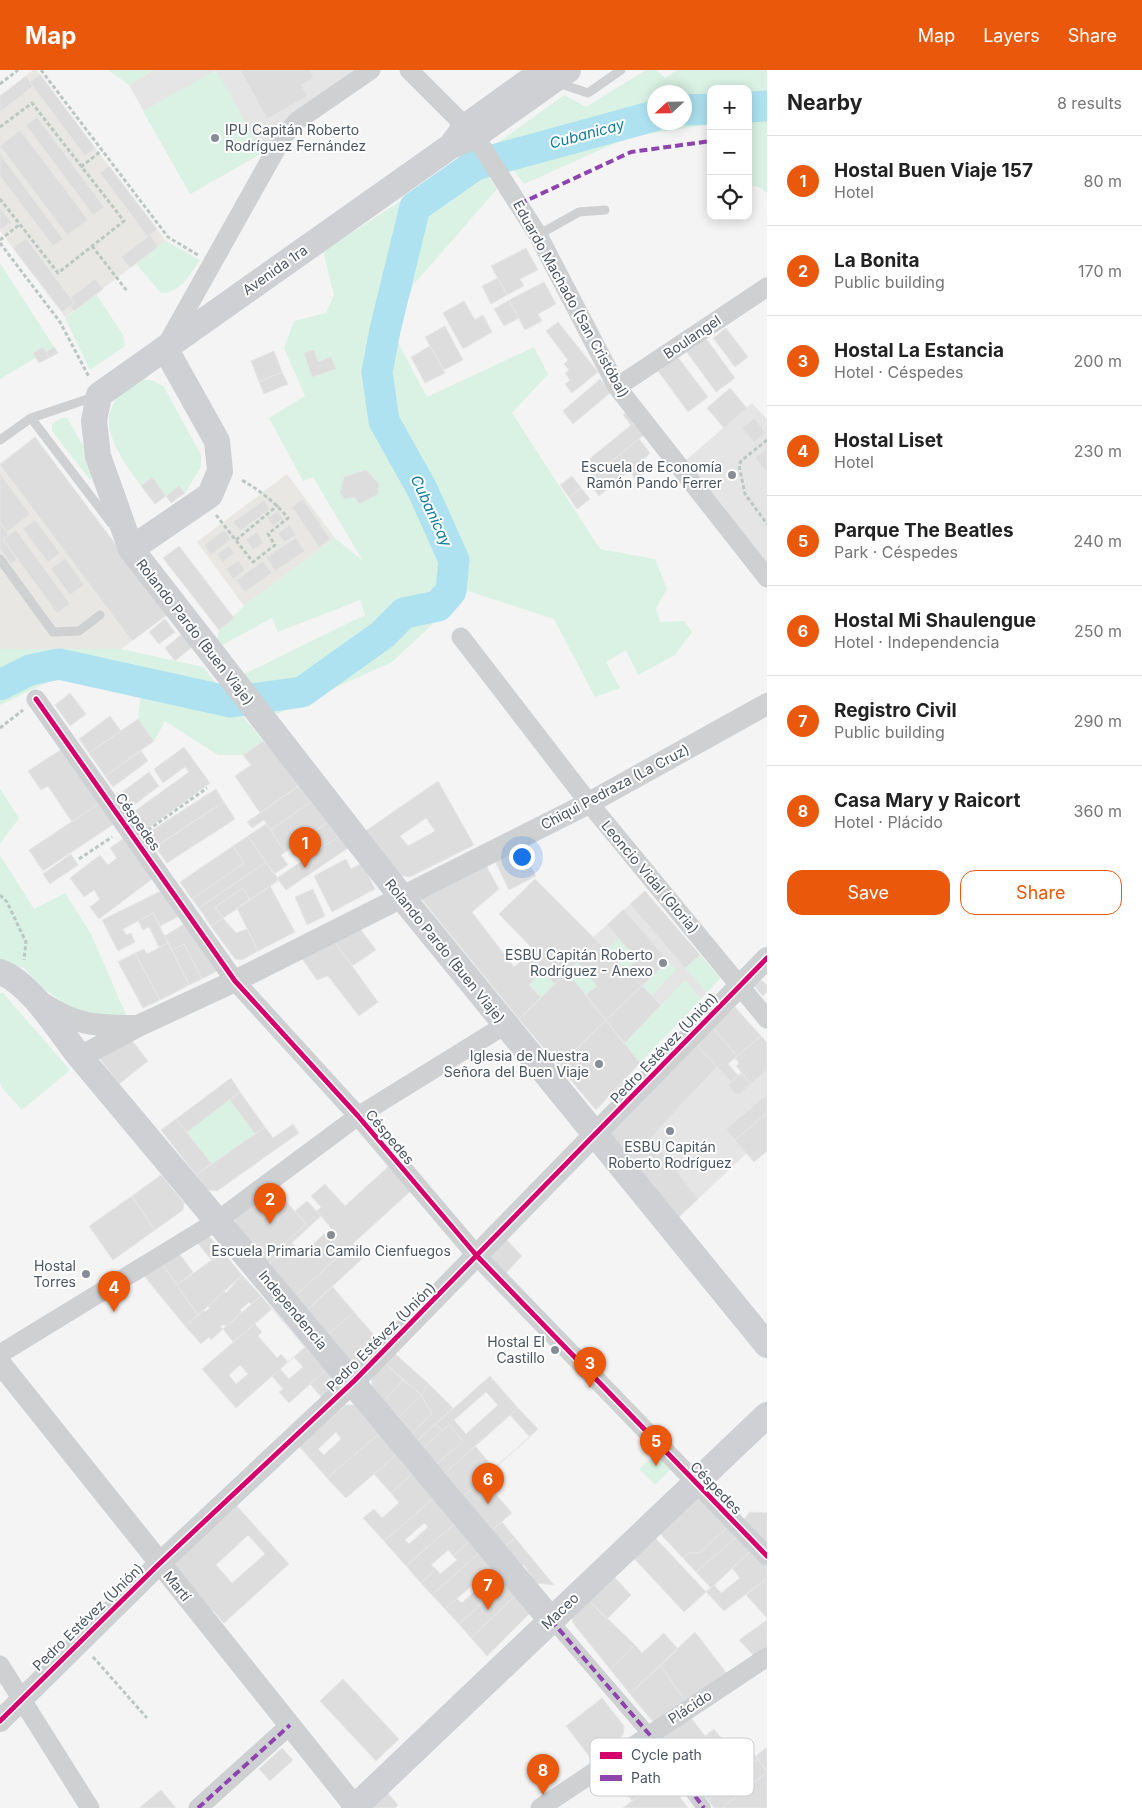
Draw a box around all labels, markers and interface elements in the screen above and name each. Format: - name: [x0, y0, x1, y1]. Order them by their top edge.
- text: Map: [25, 21, 76, 50]
- text: Map: [918, 25, 955, 46]
- text: Layers: [983, 25, 1040, 46]
- text: Share: [1068, 25, 1117, 46]
- north arrow: [647, 85, 692, 130]
- map controls: [707, 85, 752, 220]
- button: +: [707, 85, 752, 130]
- text: Nearby: [787, 90, 862, 115]
- text: 8 results: [1057, 93, 1122, 113]
- water label: Cubanicay: [547, 114, 627, 153]
- place label: IPU Capitán Roberto Rodríguez Fernández: [225, 121, 366, 154]
- button: −: [707, 130, 752, 175]
- marker: IPU Capitán Roberto Rodríguez Fernández: [209, 132, 221, 144]
- text: Hostal Buen Viaje 157: [834, 159, 1033, 182]
- text: 1: [800, 171, 806, 191]
- text: 80 m: [1083, 171, 1122, 191]
- button: locate: [707, 175, 752, 220]
- text: Hotel: [834, 182, 874, 202]
- street label: Eduardo Machado (San Cristóbal): [510, 197, 633, 400]
- street label: Avenida 1ra: [239, 241, 310, 298]
- text: La Bonita: [834, 249, 920, 272]
- text: 2: [798, 261, 808, 281]
- text: 170 m: [1078, 261, 1122, 281]
- text: Public building: [834, 272, 945, 292]
- street label: Boulangel: [660, 311, 724, 362]
- text: Hostal La Estancia: [834, 339, 1004, 362]
- text: 3: [798, 351, 808, 371]
- text: 200 m: [1074, 351, 1122, 371]
- text: Hotel · Céspedes: [834, 362, 964, 382]
- text: Hostal Liset: [834, 429, 943, 452]
- text: 4: [798, 441, 808, 461]
- text: 230 m: [1074, 441, 1122, 461]
- text: Hotel: [834, 452, 874, 472]
- place label: Escuela de Economía Ramón Pando Ferrer: [581, 458, 722, 491]
- marker: Escuela de Economía Ramón Pando Ferrer: [726, 469, 738, 481]
- water label: Cubanicay: [407, 472, 457, 550]
- text: Parque The Beatles: [834, 519, 1014, 542]
- text: 5: [798, 531, 808, 551]
- text: 240 m: [1074, 531, 1122, 551]
- text: Park · Céspedes: [834, 542, 958, 562]
- street label: Rolando Pardo (Buen Viaje): [133, 555, 258, 708]
- text: Hostal Mi Shaulengue: [834, 609, 1036, 632]
- text: 6: [798, 621, 808, 641]
- text: 250 m: [1074, 621, 1122, 641]
- text: Hotel · Independencia: [834, 632, 999, 652]
- text: Registro Civil: [834, 699, 957, 722]
- text: 7: [798, 711, 808, 731]
- text: 290 m: [1074, 711, 1122, 731]
- text: Public building: [834, 722, 945, 742]
- street label: Chiqui Pedraza (La Cruz): [538, 740, 692, 833]
- text: Casa Mary y Raicort: [834, 789, 1020, 812]
- street label: Céspedes: [112, 790, 164, 854]
- text: 8: [798, 801, 808, 821]
- text: 360 m: [1074, 801, 1122, 821]
- text: Hotel · Plácido: [834, 812, 943, 832]
- street label: Leoncio Vidal (Gloria): [598, 817, 703, 937]
- pin: 1: [289, 827, 321, 868]
- your location: [509, 844, 535, 870]
- button: Save: [787, 870, 950, 915]
- button: Share: [960, 870, 1122, 915]
- street label: Rolando Pardo (Buen Viaje): [382, 875, 509, 1026]
- place label: ESBU Capitán Roberto Rodríguez - Anexo: [505, 946, 653, 979]
- marker: ESBU Capitán Roberto Rodríguez - Anexo: [657, 957, 669, 969]
- street label: Pedro Estévez (Unión): [606, 989, 721, 1107]
- place label: Iglesia de Nuestra Señora del Buen Viaje: [444, 1047, 589, 1080]
- marker: Iglesia de Nuestra Señora del Buen Viaje: [593, 1058, 605, 1070]
- street label: Céspedes: [362, 1106, 418, 1168]
- marker: ESBU Capitán Roberto Rodríguez: [664, 1125, 676, 1137]
- place label: ESBU Capitán Roberto Rodríguez: [608, 1138, 732, 1171]
- pin: 2: [254, 1183, 286, 1224]
- marker: Escuela Primaria Camilo Cienfuegos: [325, 1229, 337, 1241]
- place label: Escuela Primaria Camilo Cienfuegos: [211, 1242, 451, 1259]
- place label: Hostal Torres: [34, 1257, 76, 1290]
- street label: Independencia: [255, 1267, 331, 1353]
- marker: Hostal Torres: [80, 1268, 92, 1280]
- pin: 4: [98, 1271, 130, 1312]
- street label: Pedro Estévez (Unión): [323, 1279, 439, 1395]
- place label: Hostal El Castillo: [487, 1333, 545, 1366]
- marker: Hostal El Castillo: [549, 1344, 561, 1356]
- pin: 3: [574, 1347, 606, 1388]
- pin: 5: [640, 1425, 672, 1466]
- street label: Céspedes: [687, 1458, 746, 1518]
- pin: 6: [472, 1463, 504, 1504]
- street label: Pedro Estévez (Unión): [29, 1559, 147, 1674]
- street label: Martí: [160, 1567, 195, 1605]
- pin: 7: [472, 1569, 504, 1610]
- street label: Maceo: [538, 1589, 582, 1632]
- street label: Plácido: [665, 1686, 715, 1727]
- legend: [590, 1738, 754, 1796]
- text: Cycle path: [631, 1746, 702, 1763]
- pin: 8: [527, 1754, 559, 1795]
- text: Path: [631, 1769, 661, 1786]

